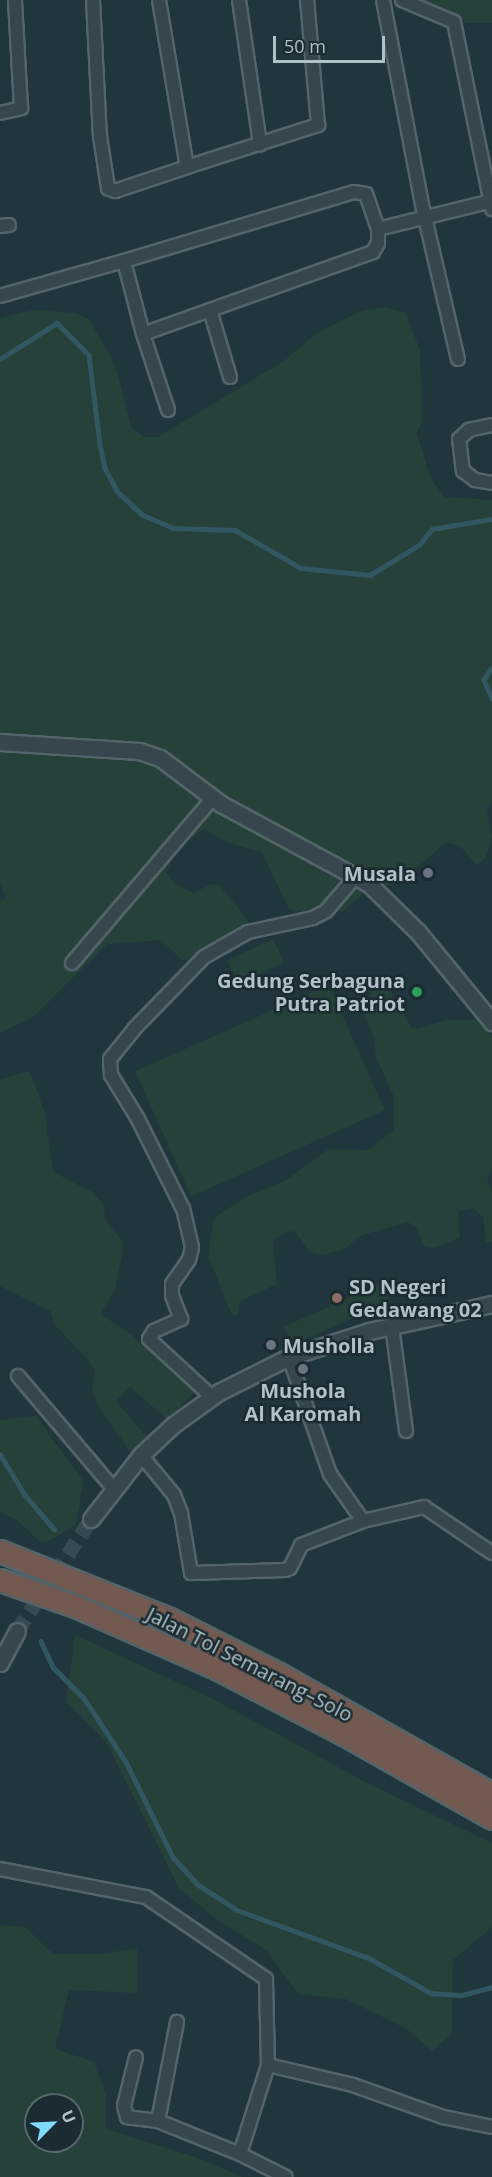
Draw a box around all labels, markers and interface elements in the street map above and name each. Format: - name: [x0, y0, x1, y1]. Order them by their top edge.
- scale bar: [276, 24, 388, 62]
- text: 50 m: [284, 34, 326, 58]
- place label: Musala: [344, 861, 416, 885]
- marker: Musala: [421, 866, 435, 880]
- place label: Gedung Serbaguna Putra Patriot: [217, 969, 405, 1016]
- marker: Gedung Serbaguna Putra Patriot: [410, 985, 424, 999]
- place label: SD Negeri Gedawang 02: [349, 1274, 482, 1321]
- marker: SD Negeri Gedawang 02: [330, 1291, 344, 1305]
- place label: Musholla: [283, 1333, 375, 1357]
- marker: Musholla: [264, 1338, 278, 1352]
- marker: Mushola Al Karomah: [296, 1362, 310, 1376]
- place label: Mushola Al Karomah: [245, 1378, 361, 1425]
- street label: Jalan Tol Semarang–Solo: [143, 1602, 357, 1726]
- north arrow: [24, 2093, 84, 2153]
- text: U: [56, 2106, 81, 2126]

